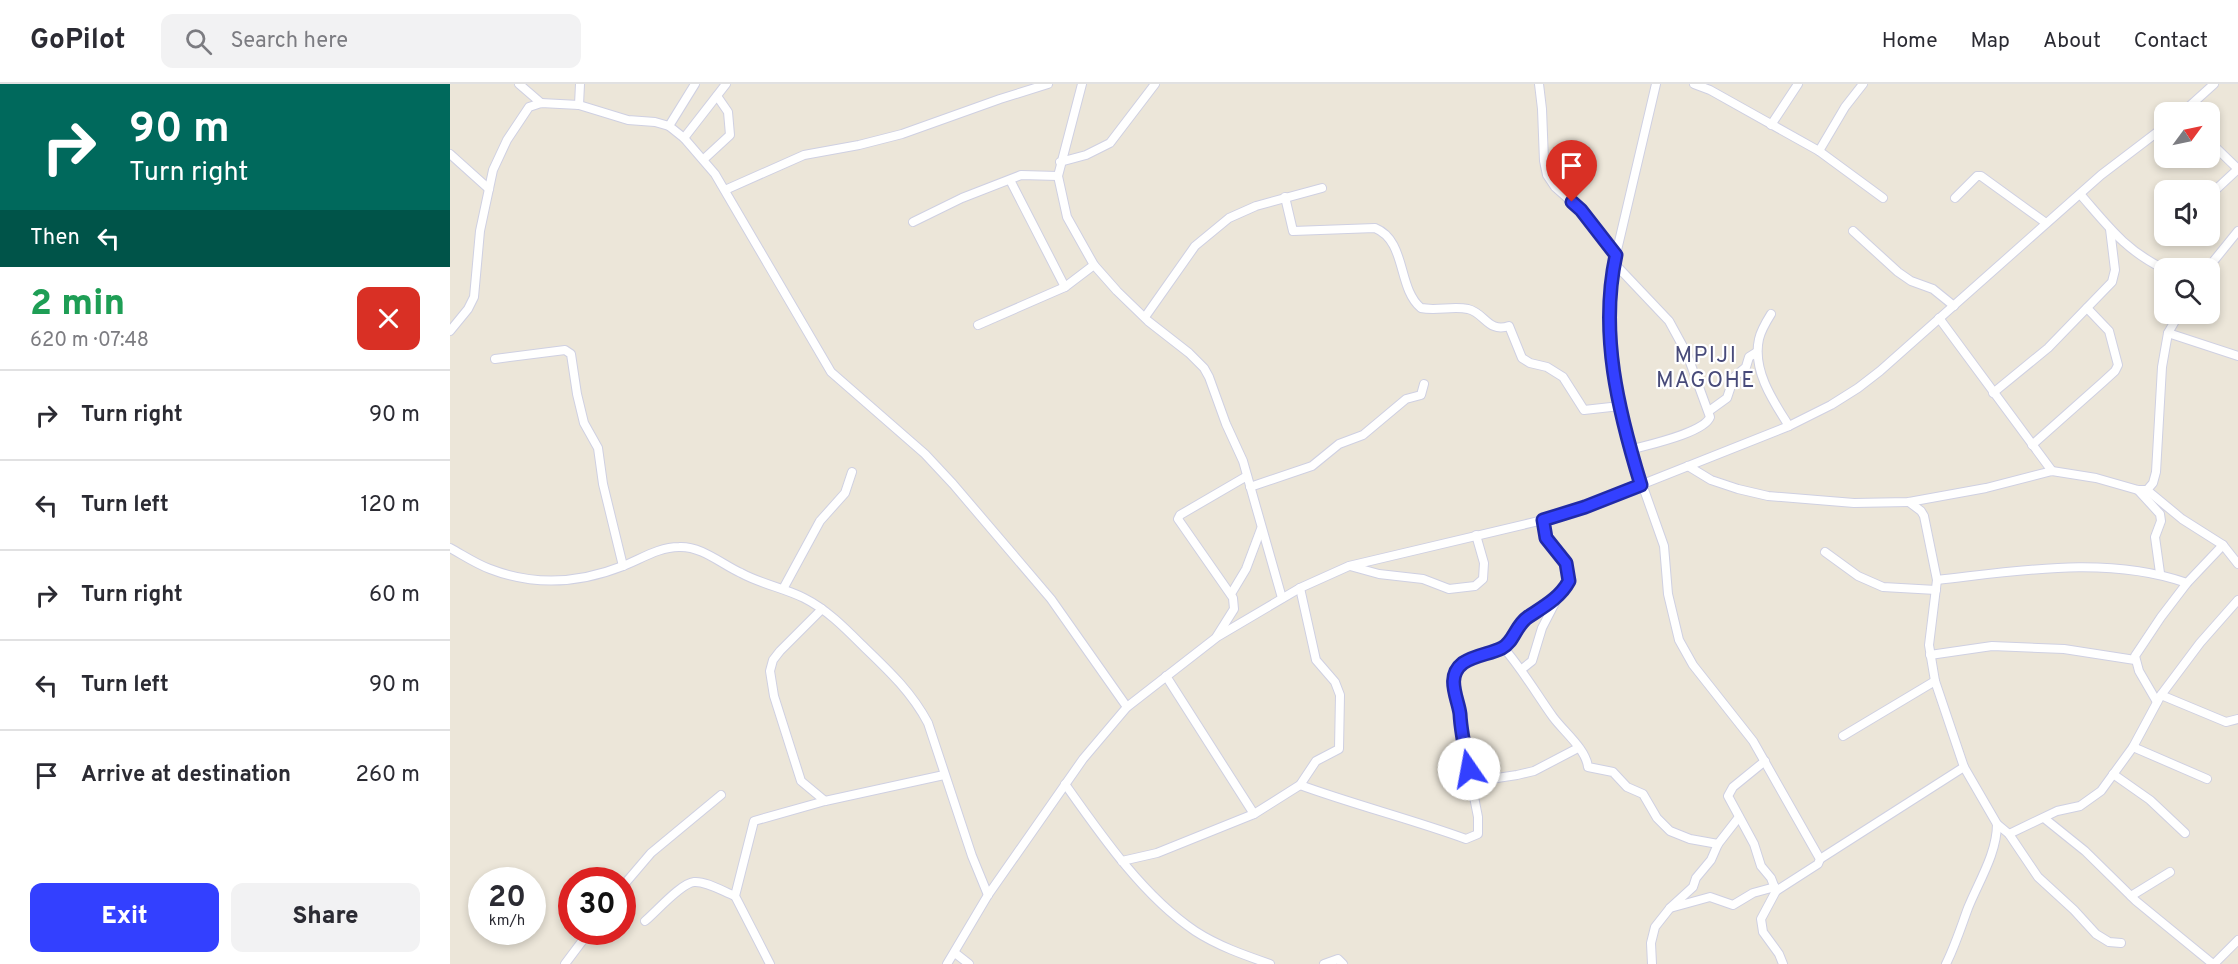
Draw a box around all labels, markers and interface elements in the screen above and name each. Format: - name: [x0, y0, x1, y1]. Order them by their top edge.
- search box: [161, 14, 581, 68]
- text: GoPilot: [30, 23, 125, 59]
- icon: search: [182, 25, 215, 58]
- text: Search here: [230, 28, 348, 55]
- text: Home: [1882, 28, 1938, 55]
- text: Map: [1971, 28, 2010, 55]
- text: About: [2043, 28, 2101, 55]
- text: Contact: [2134, 28, 2208, 55]
- north arrow: [2154, 102, 2220, 168]
- map controls: [2154, 102, 2220, 324]
- text: 90 m: [129, 104, 230, 157]
- icon: right: [30, 108, 108, 186]
- pin: [1546, 140, 1597, 202]
- icon: arrive: [1555, 149, 1588, 182]
- text: Turn right: [129, 156, 248, 190]
- button: sound: [2154, 180, 2220, 246]
- icon: left: [92, 222, 125, 255]
- text: Then: [30, 225, 80, 252]
- button: search: [2154, 258, 2220, 324]
- text: 2 min: [30, 282, 125, 328]
- button: close: [357, 287, 420, 350]
- text: 620 m · 07:48: [30, 328, 149, 354]
- district label: MPIJI MAGOHE: [1656, 343, 1756, 395]
- icon: right: [30, 399, 63, 432]
- text: Turn right: [81, 402, 183, 429]
- text: 90 m: [369, 402, 420, 429]
- icon: left: [30, 489, 63, 522]
- text: Turn left: [81, 492, 169, 519]
- text: 120 m: [360, 492, 420, 519]
- icon: right: [30, 579, 63, 612]
- text: Turn right: [81, 582, 183, 609]
- text: 60 m: [369, 582, 420, 609]
- icon: left: [30, 669, 63, 702]
- text: Turn left: [81, 672, 169, 699]
- text: 90 m: [369, 672, 420, 699]
- position arrow: [1437, 737, 1501, 801]
- icon: arrive: [30, 759, 63, 792]
- text: Arrive at destination: [81, 762, 291, 789]
- text: 260 m: [355, 762, 420, 789]
- speed limit sign: 30: [558, 867, 636, 945]
- text: 20: [488, 880, 526, 917]
- button: Exit: [30, 883, 219, 952]
- button: Share: [231, 883, 420, 952]
- text: km/h: [489, 912, 525, 931]

